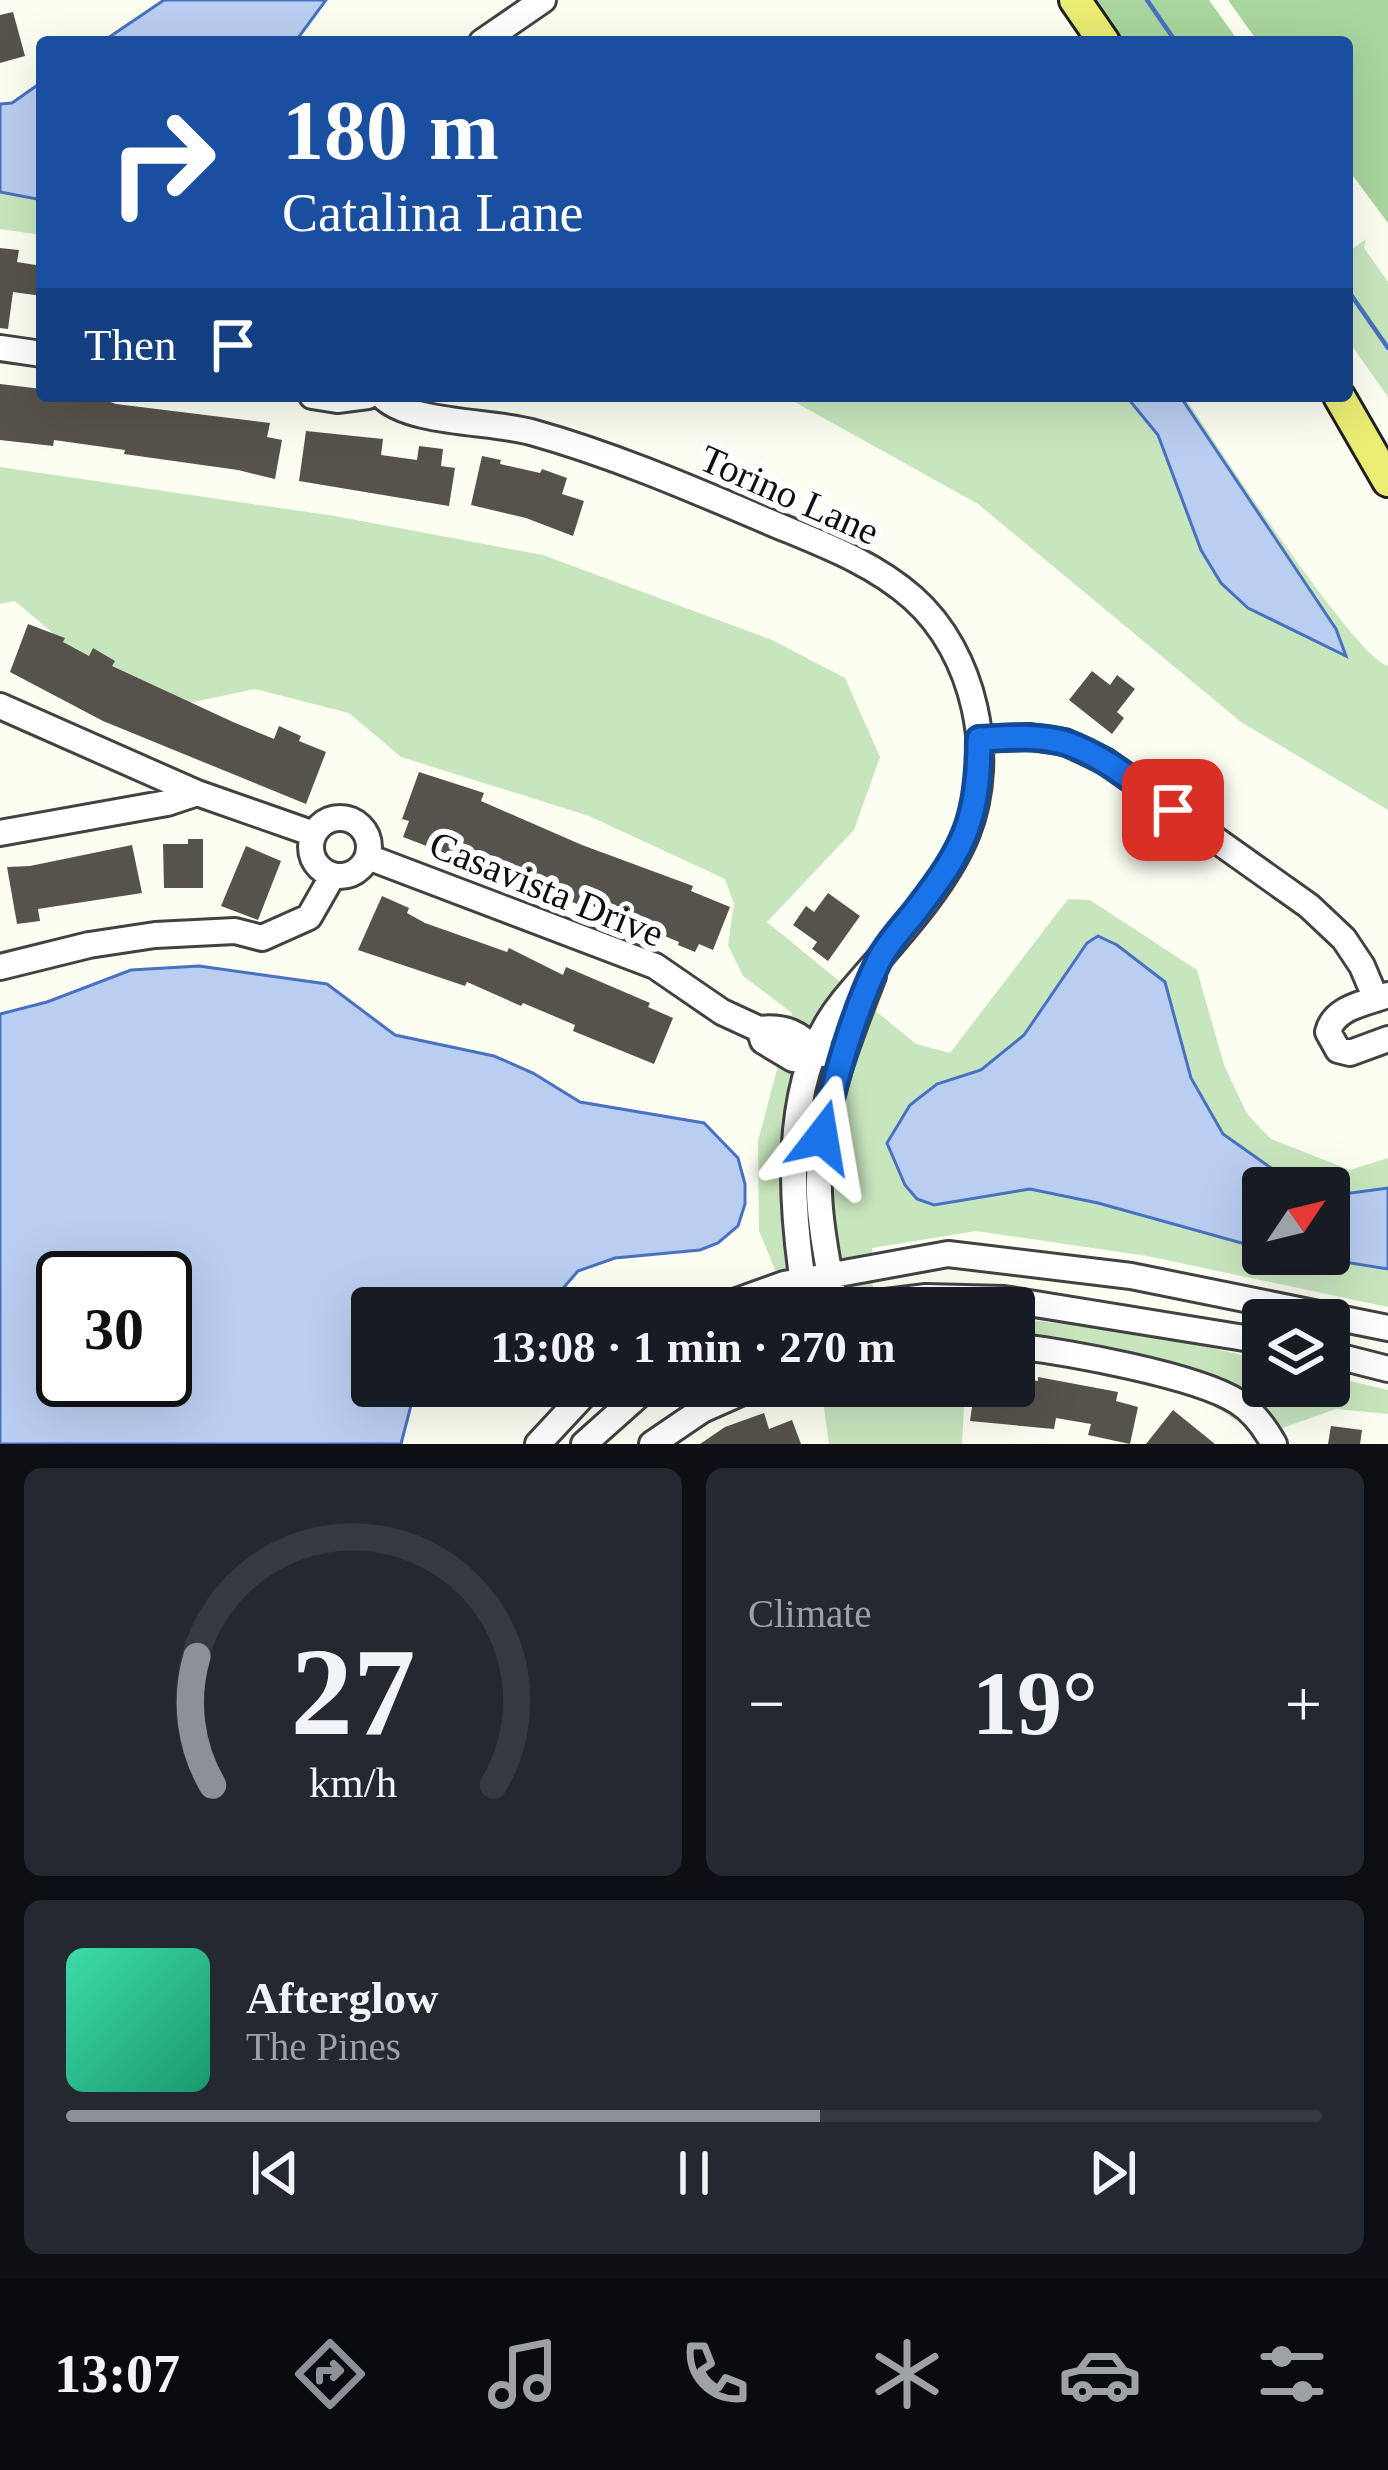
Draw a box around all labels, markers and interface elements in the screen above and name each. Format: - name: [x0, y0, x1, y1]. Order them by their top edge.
- icon: right: [84, 84, 240, 240]
- text: 180 m: [282, 84, 499, 177]
- text: Catalina Lane: [282, 183, 583, 243]
- icon: arrive: [200, 312, 266, 378]
- text: Then: [84, 320, 176, 370]
- street label: Torino Lane: [694, 436, 886, 553]
- pin: [1122, 759, 1224, 861]
- icon: arrive: [1140, 777, 1206, 843]
- street label: Casavista Drive: [424, 822, 670, 955]
- position arrow: [759, 1074, 885, 1200]
- north arrow: [1242, 1167, 1350, 1275]
- map controls: [1242, 1167, 1350, 1407]
- speed limit sign: 30: [36, 1251, 192, 1407]
- button: layers: [1242, 1299, 1350, 1407]
- text: 13:08 · 1 min · 270 m: [491, 1322, 896, 1372]
- text: Climate: [748, 1592, 871, 1635]
- text: 27: [291, 1623, 415, 1761]
- text: 19°: [972, 1654, 1098, 1753]
- text: −: [748, 1667, 785, 1740]
- text: +: [1285, 1667, 1322, 1740]
- text: km/h: [309, 1759, 397, 1806]
- text: Afterglow: [246, 1973, 438, 2023]
- text: The Pines: [246, 2025, 401, 2068]
- icon: previous: [242, 2140, 308, 2206]
- icon: pause: [661, 2140, 727, 2206]
- icon: next: [1080, 2140, 1146, 2206]
- icon: directions: [288, 2332, 372, 2416]
- icon: music: [481, 2332, 565, 2416]
- icon: phone: [673, 2332, 757, 2416]
- icon: climate: [865, 2332, 949, 2416]
- icon: car: [1058, 2332, 1142, 2416]
- icon: filters: [1250, 2332, 1334, 2416]
- text: 13:07: [54, 2344, 180, 2404]

